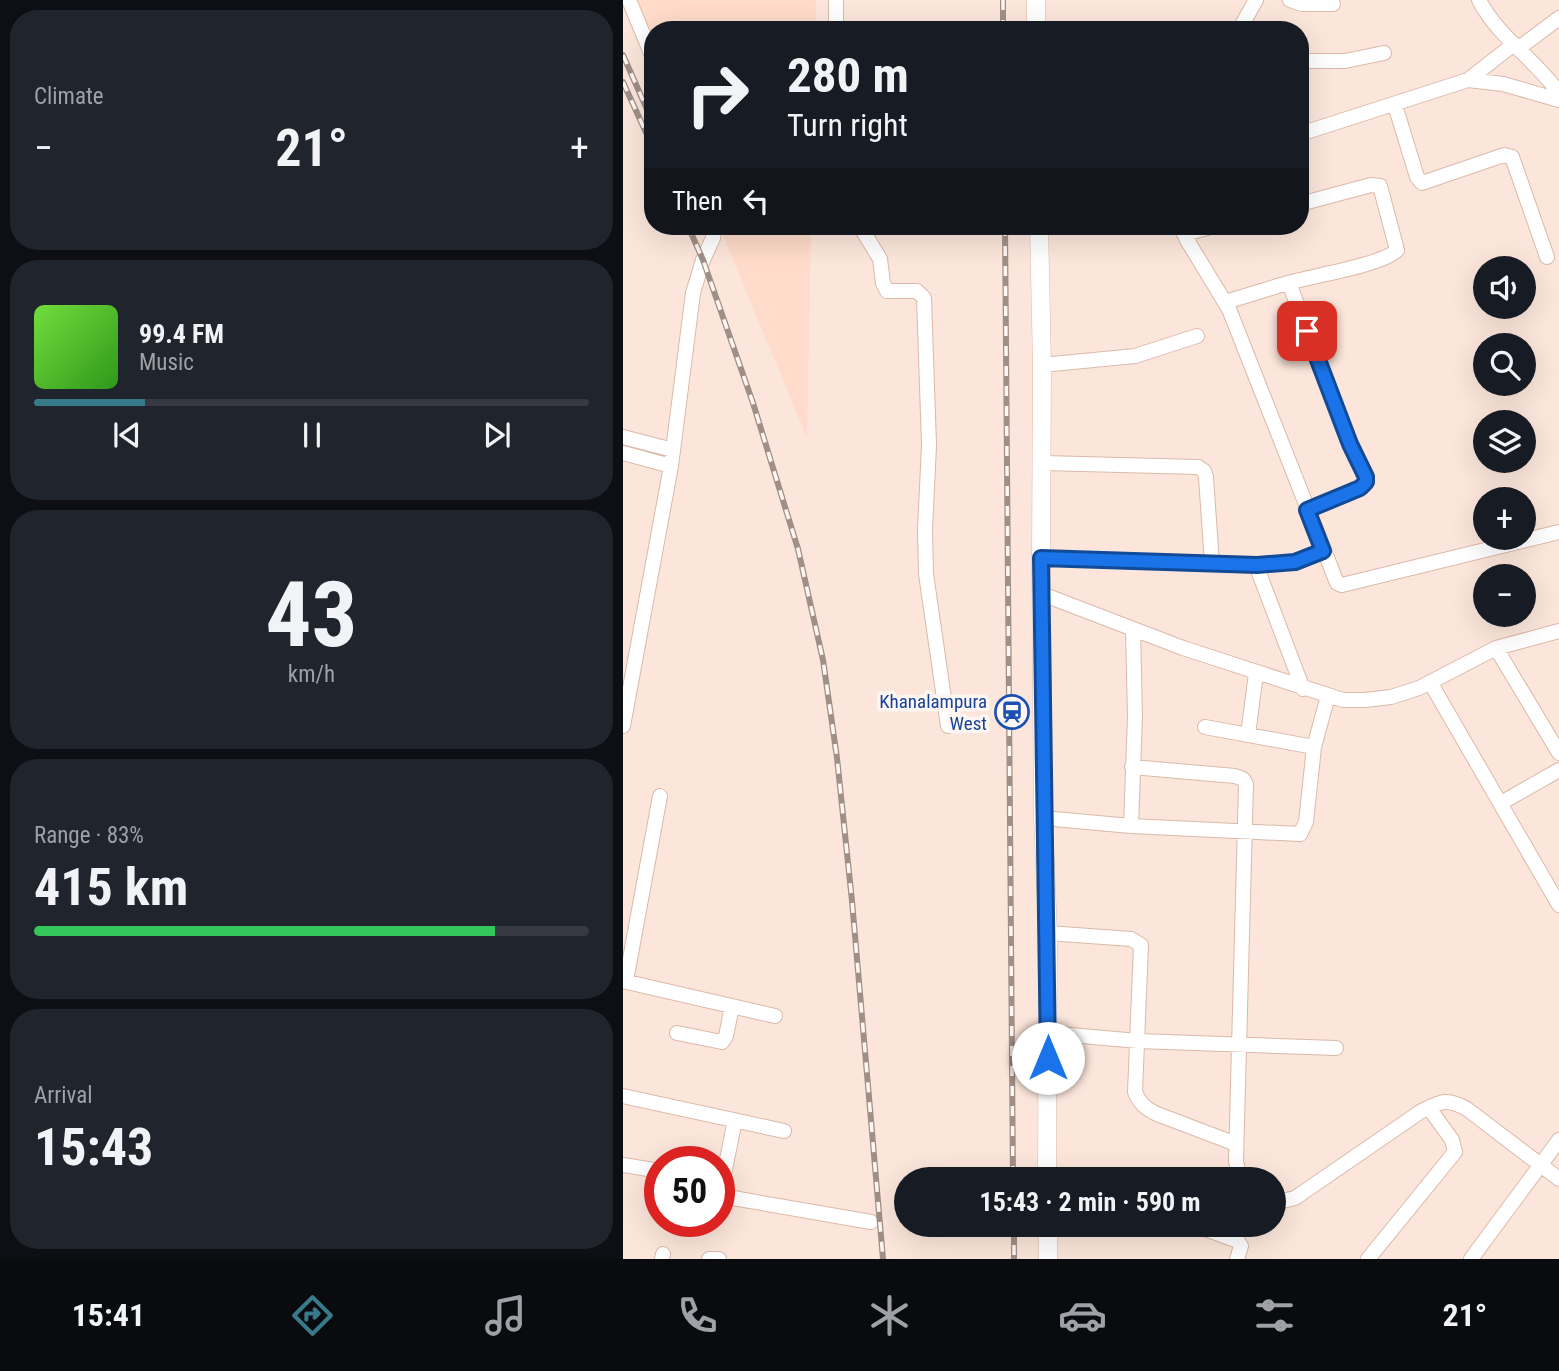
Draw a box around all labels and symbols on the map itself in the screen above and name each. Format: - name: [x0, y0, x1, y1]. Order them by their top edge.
- pin: [1277, 301, 1337, 361]
- place label: Khanalampura West: [879, 690, 987, 735]
- station icon: Khanalampura West: [993, 693, 1031, 731]
- position arrow: [1011, 1021, 1085, 1095]
- speed limit sign: 50: [644, 1146, 735, 1237]

